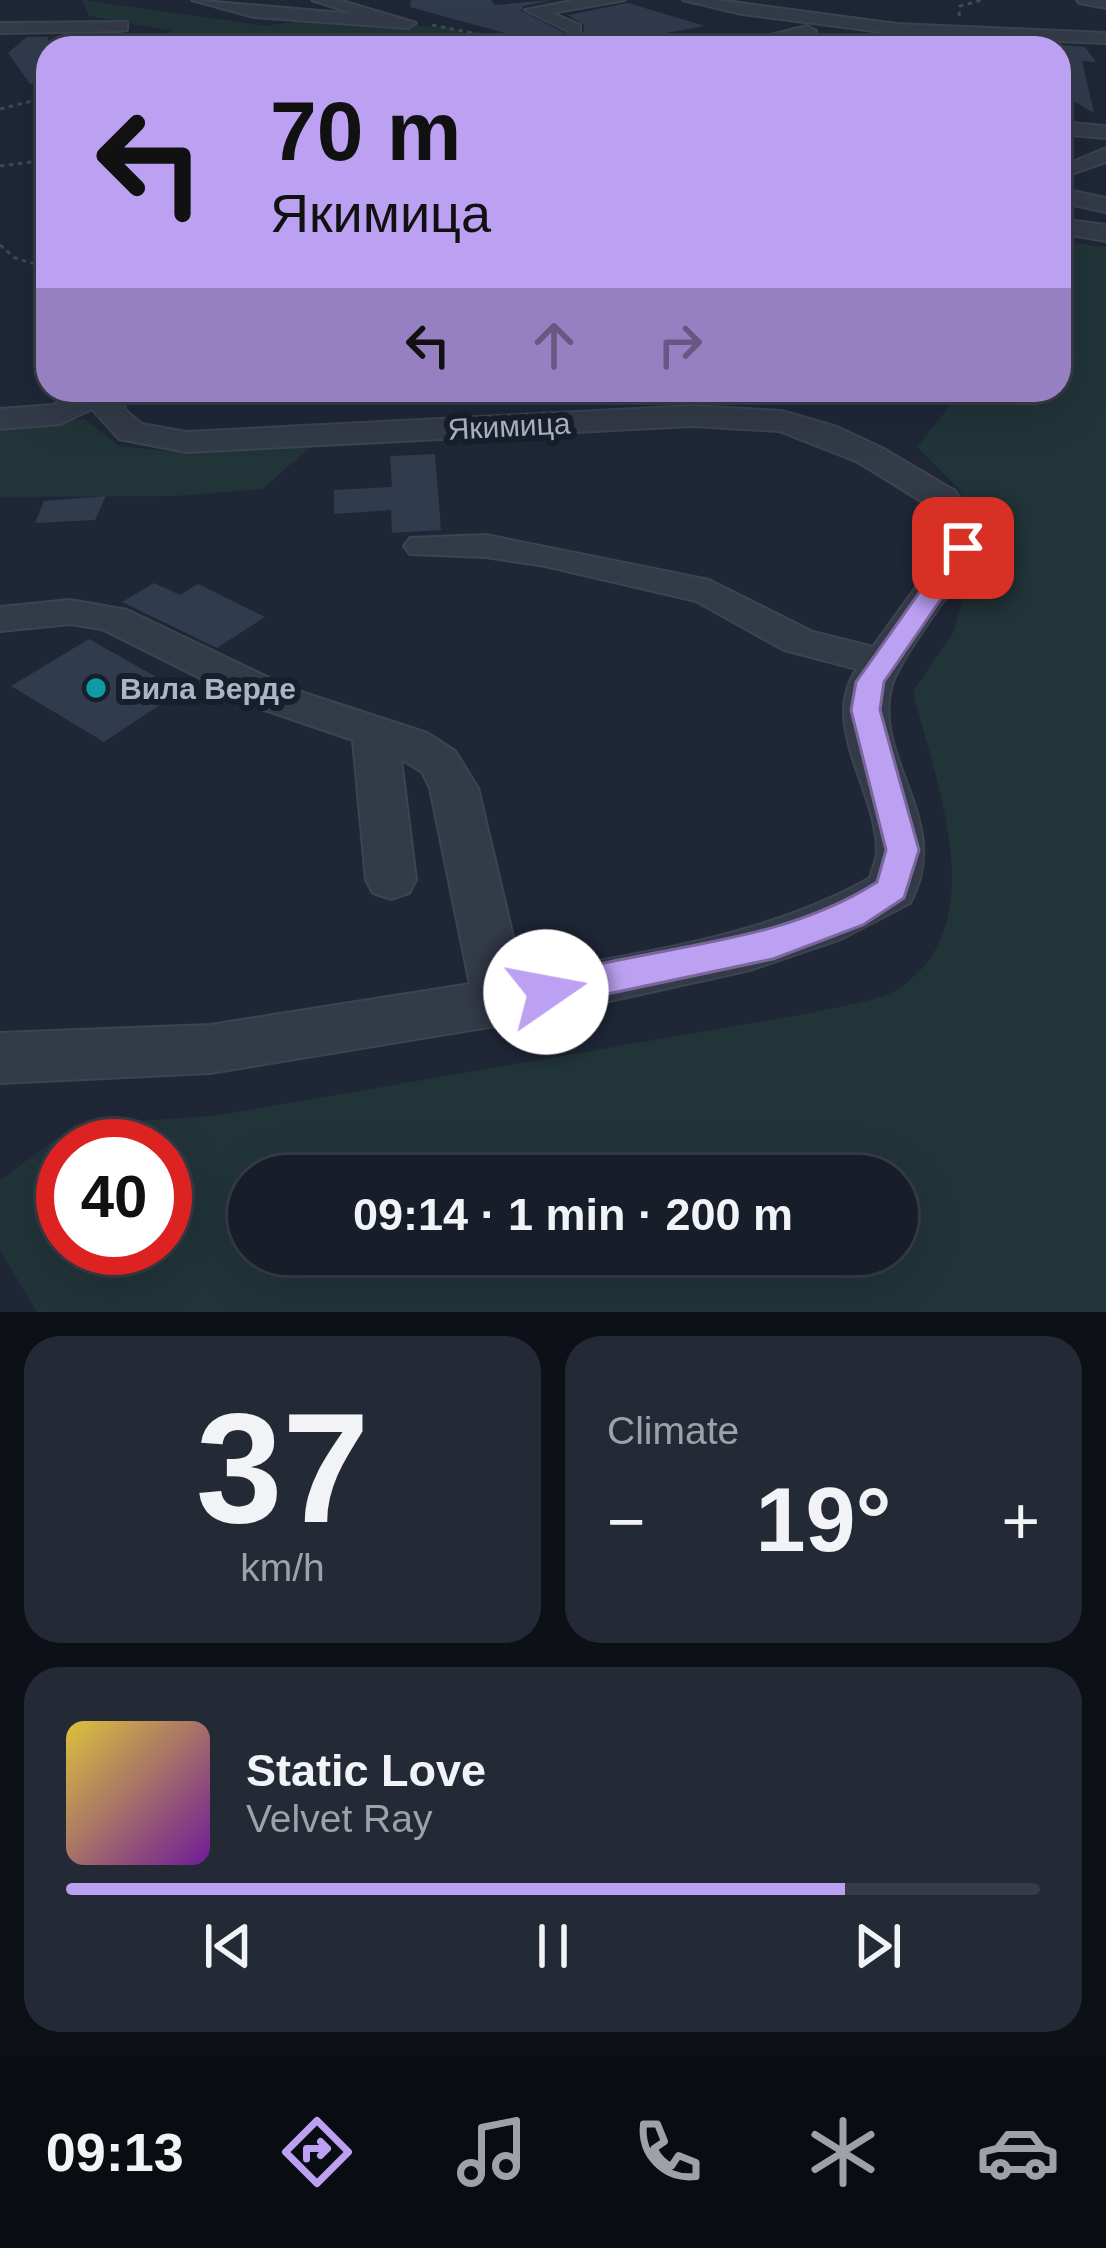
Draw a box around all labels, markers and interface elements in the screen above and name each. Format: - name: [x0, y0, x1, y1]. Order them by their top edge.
- icon: left: [72, 84, 228, 240]
- text: 70 m: [270, 84, 461, 178]
- text: Якимица: [270, 183, 491, 243]
- icon: left: [395, 312, 461, 378]
- icon: ahead: [521, 312, 587, 378]
- icon: right: [647, 312, 713, 378]
- street label: Якимица: [447, 406, 571, 446]
- pin: [912, 497, 1014, 599]
- icon: arrive: [930, 515, 996, 581]
- place label: Вила Верде: [120, 672, 296, 705]
- marker: Вила Верде: [83, 675, 109, 701]
- position arrow: [483, 929, 609, 1055]
- speed limit sign: 40: [36, 1119, 192, 1275]
- text: 09:14 · 1 min · 200 m: [353, 1189, 793, 1240]
- text: 37: [196, 1381, 369, 1555]
- text: Climate: [607, 1409, 739, 1452]
- text: 19°: [755, 1470, 892, 1570]
- text: −: [607, 1484, 646, 1558]
- text: +: [1001, 1484, 1040, 1558]
- text: km/h: [240, 1546, 325, 1589]
- text: Static Love: [246, 1745, 486, 1796]
- text: Velvet Ray: [246, 1797, 432, 1840]
- icon: previous: [195, 1913, 261, 1979]
- icon: pause: [520, 1913, 586, 1979]
- icon: next: [845, 1913, 911, 1979]
- icon: directions: [275, 2110, 359, 2194]
- icon: music: [450, 2110, 534, 2194]
- icon: phone: [626, 2110, 710, 2194]
- icon: climate: [801, 2110, 885, 2194]
- icon: car: [976, 2110, 1060, 2194]
- text: 09:13: [46, 2122, 184, 2182]

